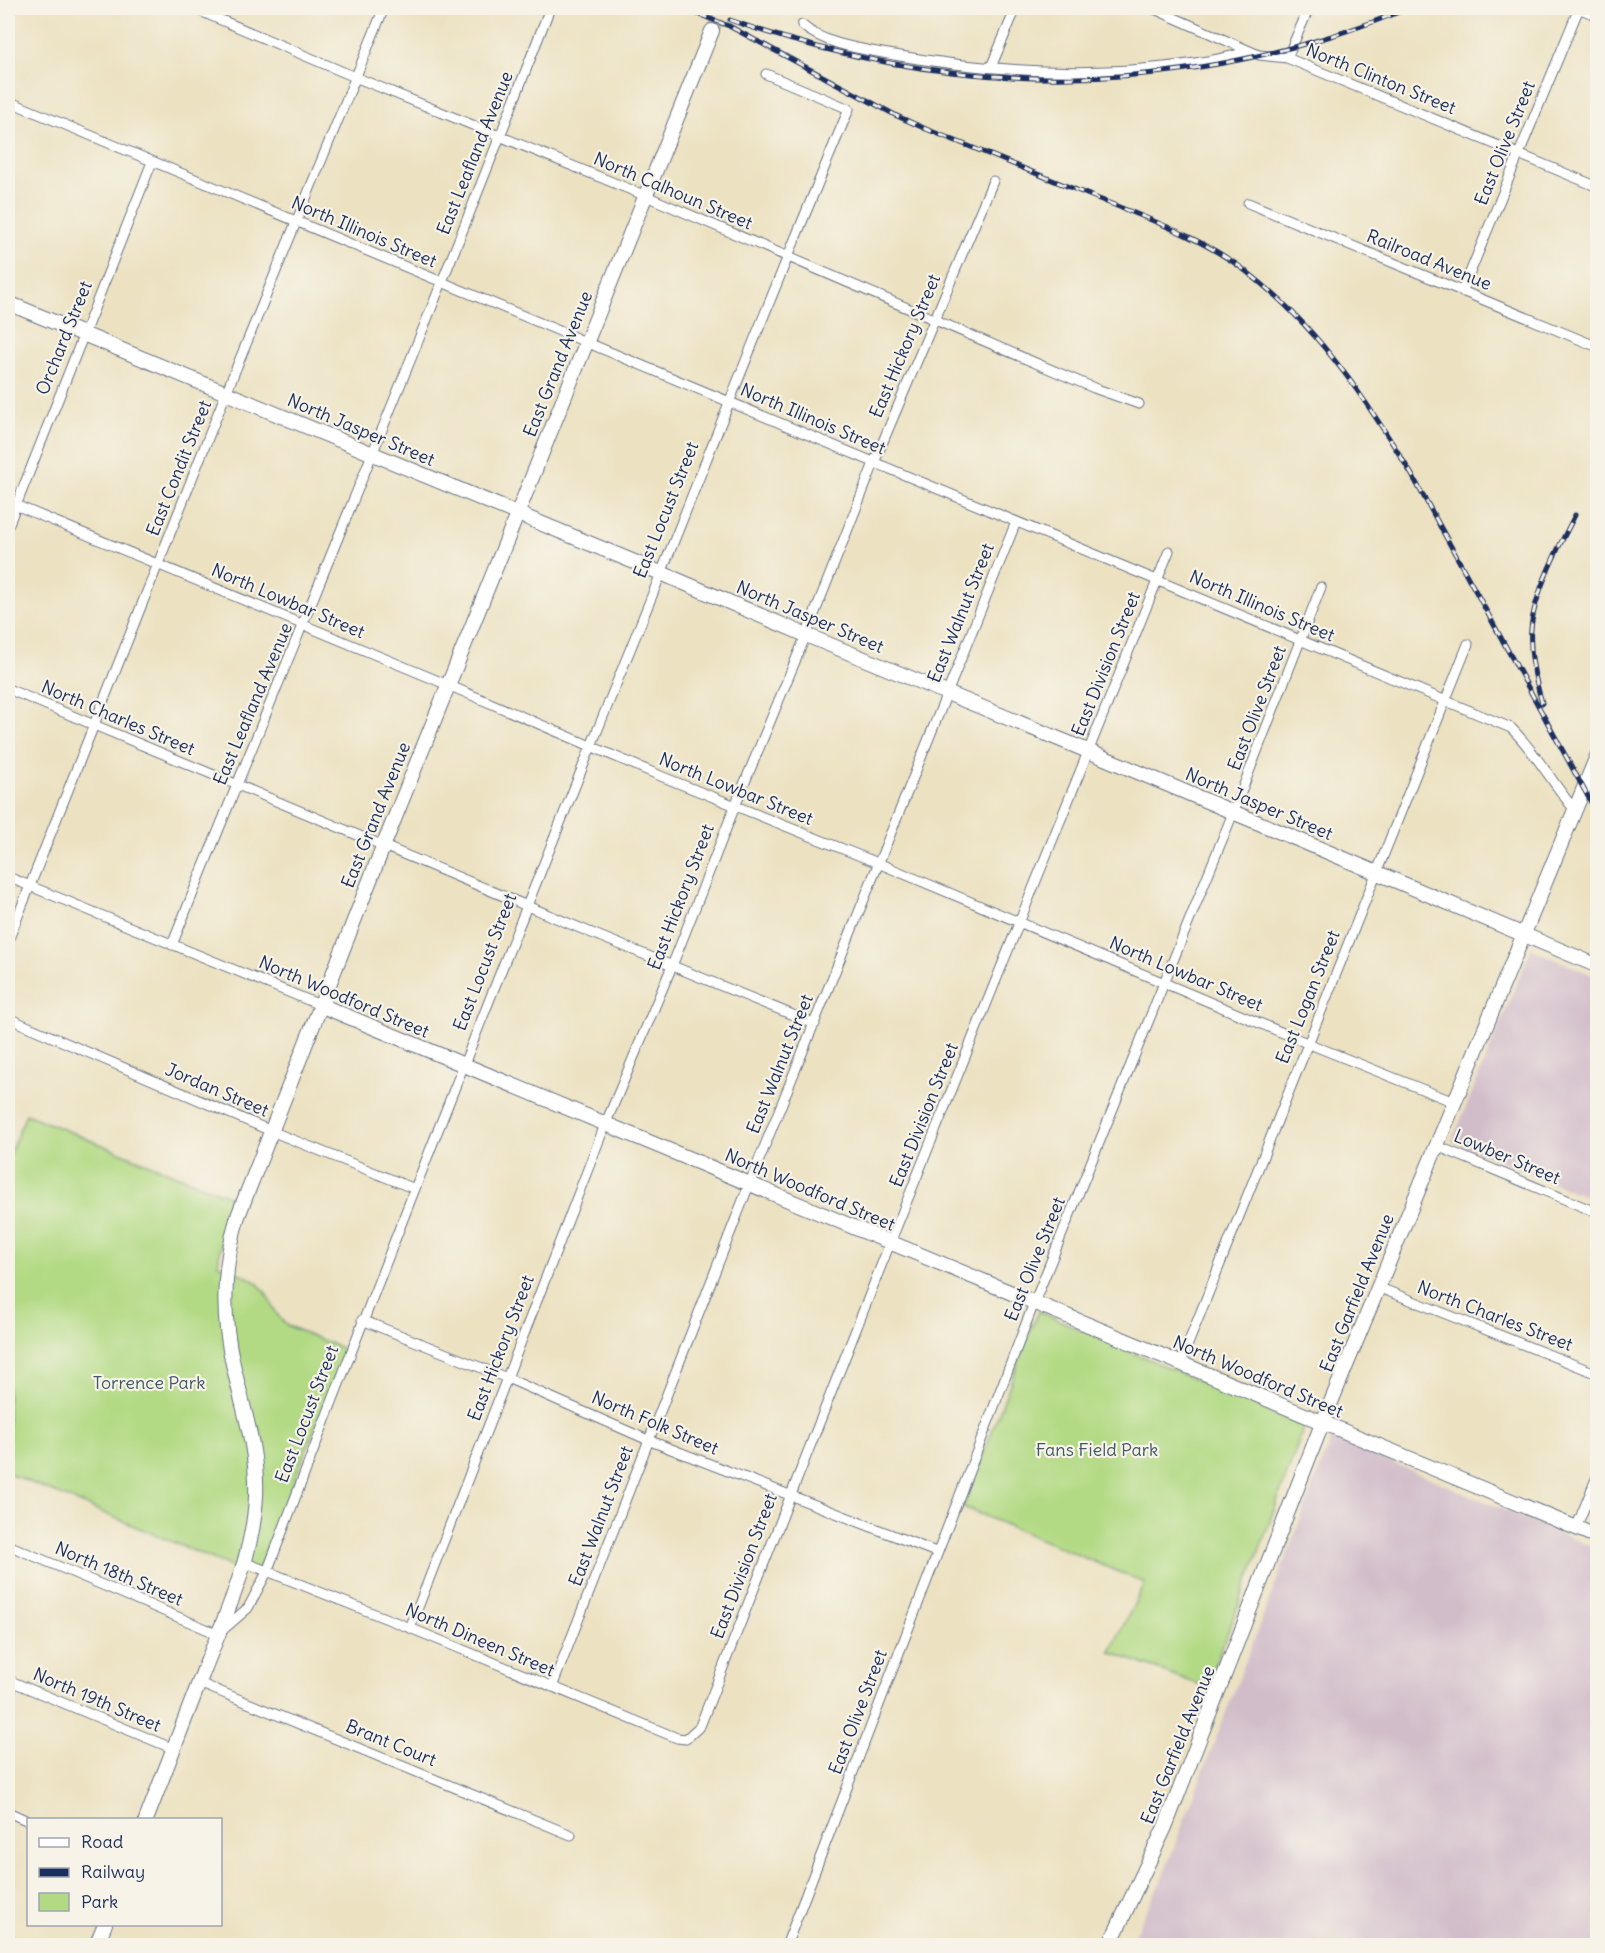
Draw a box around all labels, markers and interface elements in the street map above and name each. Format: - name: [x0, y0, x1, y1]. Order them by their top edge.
- street label: North Clinton Street: [1303, 38, 1459, 119]
- street label: East Leafland Avenue: [431, 68, 518, 238]
- street label: East Olive Street: [1469, 77, 1540, 208]
- street label: North Calhoun Street: [590, 147, 756, 234]
- street label: North Illinois Street: [288, 191, 440, 273]
- street label: Railroad Avenue: [1363, 224, 1495, 295]
- street label: East Hickory Street: [864, 270, 945, 421]
- street label: Orchard Street: [30, 277, 97, 398]
- street label: East Grand Avenue: [518, 288, 597, 440]
- street label: North Illinois Street: [737, 378, 889, 460]
- street label: North Jasper Street: [284, 388, 438, 471]
- street label: East Condit Street: [141, 397, 216, 539]
- street label: East Locust Street: [628, 438, 703, 581]
- street label: East Walnut Street: [922, 540, 999, 686]
- street label: North Lowbar Street: [208, 558, 368, 643]
- street label: North Illinois Street: [1186, 565, 1338, 647]
- street label: North Jasper Street: [733, 575, 887, 658]
- street label: East Division Street: [1066, 588, 1145, 739]
- street label: East Leafland Avenue: [208, 619, 297, 788]
- street label: East Olive Street: [1222, 642, 1291, 774]
- street label: North Charles Street: [38, 675, 198, 760]
- street label: East Grand Avenue: [336, 739, 415, 891]
- street label: North Lowbar Street: [656, 747, 817, 830]
- street label: North Jasper Street: [1182, 762, 1336, 845]
- street label: East Hickory Street: [642, 821, 719, 973]
- street label: East Locust Street: [448, 890, 521, 1034]
- street label: East Logan Street: [1270, 927, 1345, 1067]
- street label: North Lowbar Street: [1106, 931, 1266, 1016]
- street label: North Woodford Street: [256, 950, 433, 1043]
- street label: East Walnut Street: [741, 991, 818, 1137]
- street label: East Division Street: [884, 1039, 963, 1190]
- street label: Jordan Street: [162, 1057, 272, 1122]
- street label: Lowber Street: [1451, 1124, 1564, 1189]
- street label: North Woodford Street: [722, 1143, 899, 1236]
- street label: East Olive Street: [999, 1193, 1070, 1324]
- street label: East Garfield Avenue: [1314, 1210, 1399, 1375]
- street label: East Hickory Street: [462, 1272, 539, 1424]
- street label: North Charles Street: [1414, 1275, 1576, 1356]
- street label: North Woodford Street: [1170, 1330, 1347, 1423]
- street label: East Locust Street: [270, 1342, 343, 1486]
- park label: Torrence Park: [93, 1371, 205, 1394]
- street label: North Folk Street: [588, 1385, 722, 1460]
- park label: Fans Field Park: [1036, 1438, 1158, 1461]
- street label: East Walnut Street: [563, 1442, 638, 1589]
- street label: East Division Street: [705, 1490, 782, 1642]
- street label: North 18th Street: [52, 1536, 187, 1611]
- street label: North Dineen Street: [402, 1598, 558, 1681]
- street label: East Olive Street: [823, 1646, 892, 1778]
- street label: North 19th Street: [30, 1662, 165, 1737]
- street label: East Garfield Avenue: [1135, 1662, 1220, 1827]
- street label: Brant Court: [343, 1714, 440, 1771]
- legend: [27, 1818, 222, 1926]
- text: Road: [81, 1830, 124, 1853]
- text: Railway: [81, 1860, 145, 1883]
- text: Park: [81, 1890, 118, 1913]

